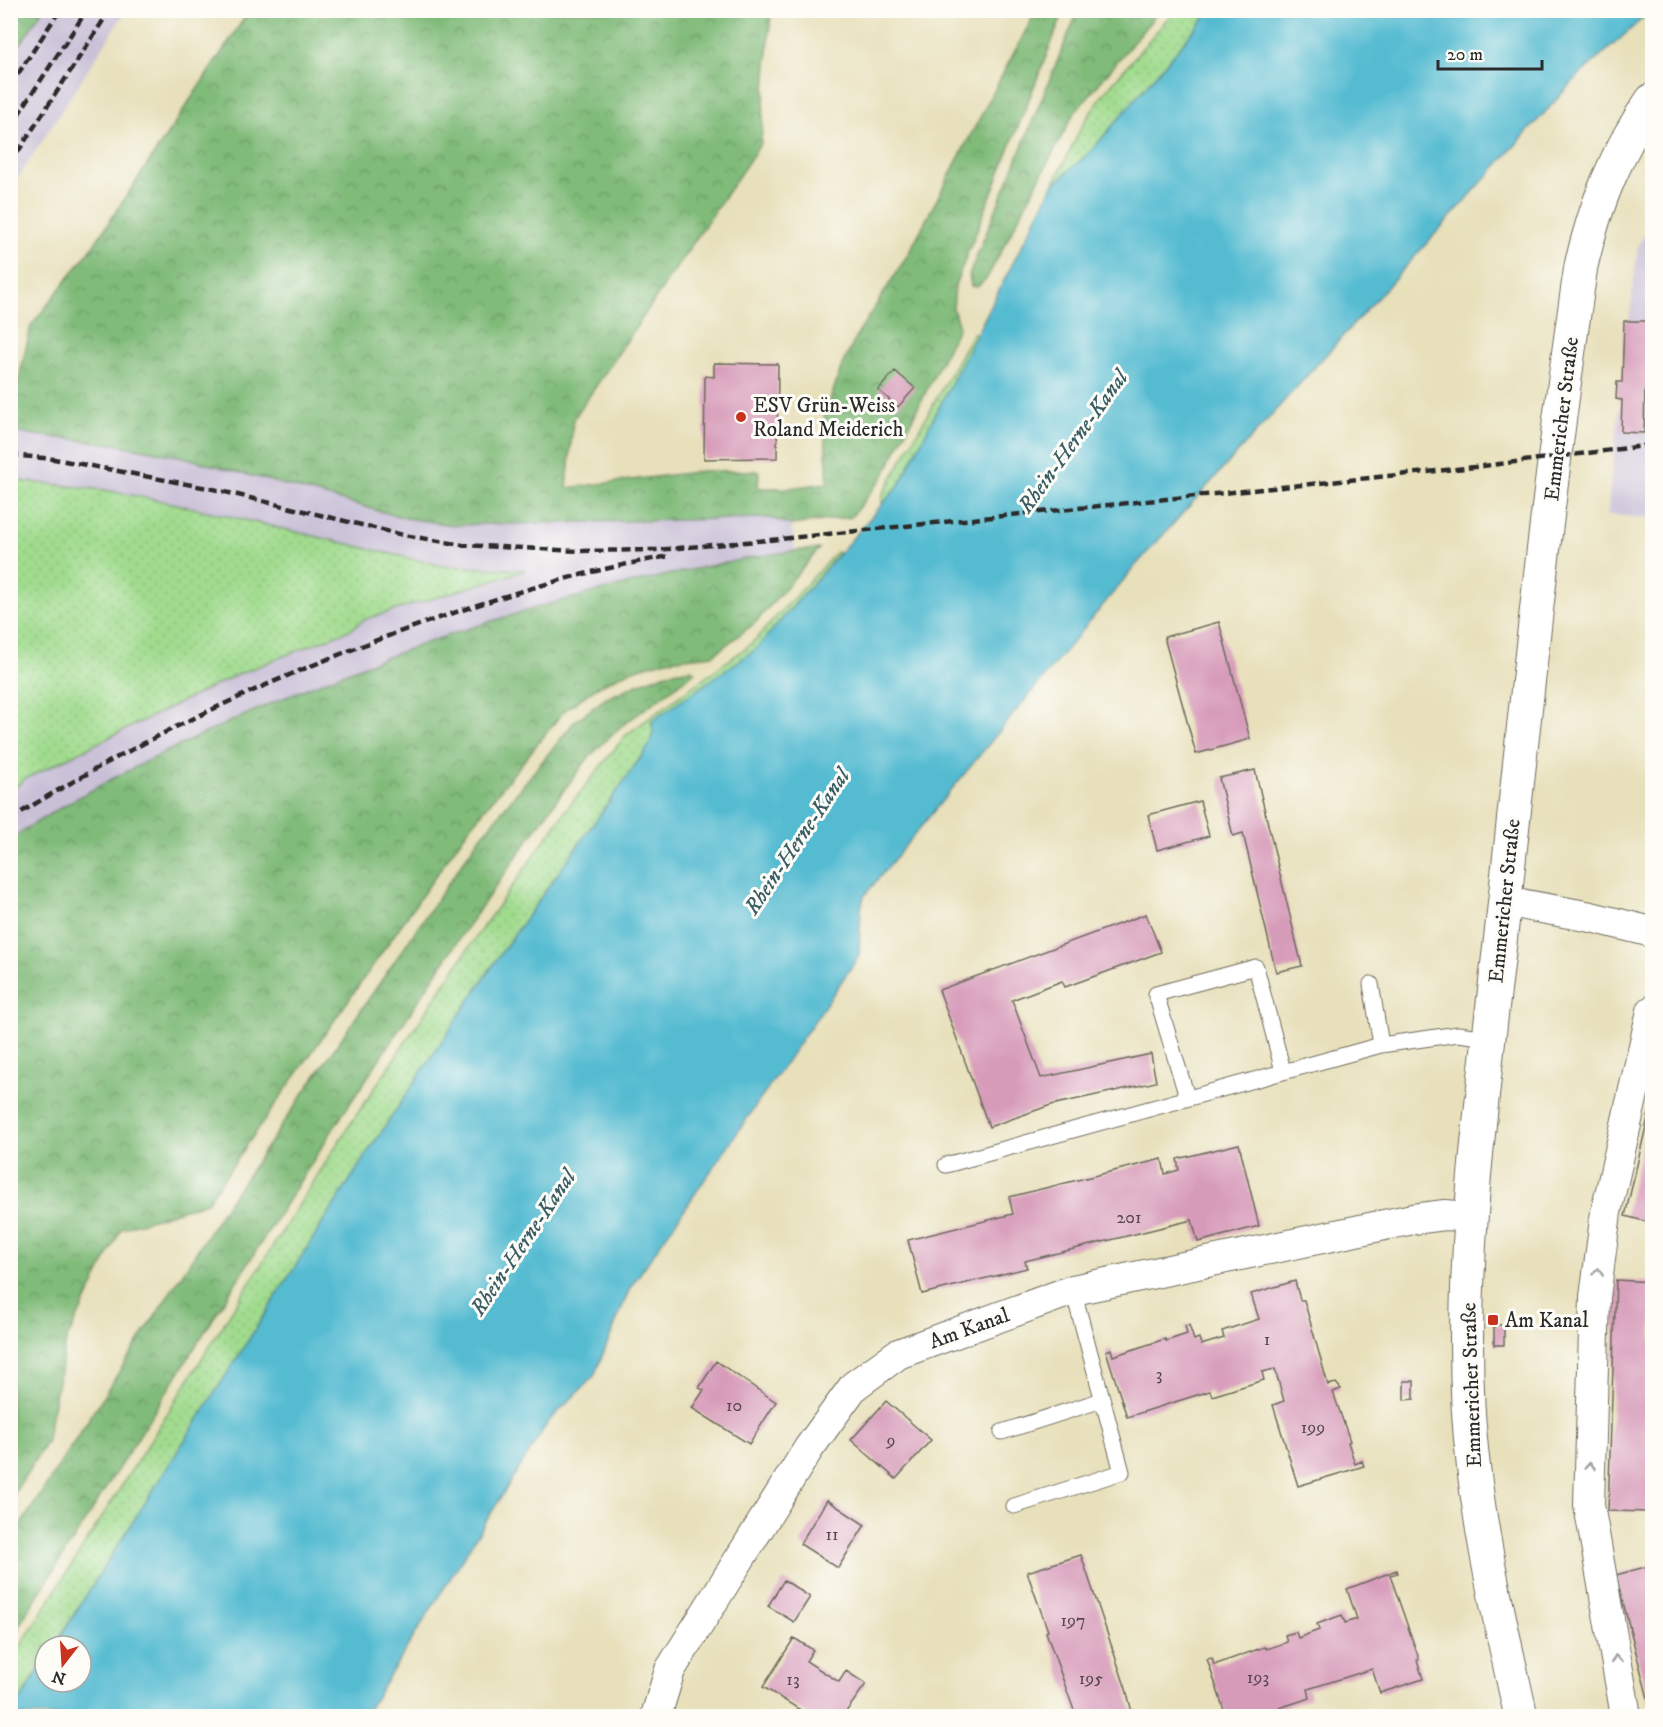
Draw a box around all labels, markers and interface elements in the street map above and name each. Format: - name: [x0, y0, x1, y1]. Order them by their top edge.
- scale bar: [1438, 33, 1542, 71]
- text: 20 m: [1447, 44, 1483, 66]
- street label: Emmericher Straße: [1539, 335, 1585, 503]
- water label: Rhein-Herne-Kanal: [1012, 363, 1135, 519]
- place label: ESV Grün-Weiss Roland Meiderich: [753, 393, 904, 443]
- marker: ESV Grün-Weiss Roland Meiderich: [734, 410, 748, 424]
- water label: Rhein-Herne-Kanal: [738, 762, 857, 921]
- street label: Emmericher Straße: [1483, 817, 1527, 985]
- water label: Rhein-Herne-Kanal: [464, 1163, 583, 1322]
- house number: 201: [1116, 1207, 1142, 1229]
- one-way arrow: [1592, 1267, 1604, 1276]
- street label: Am Kanal: [926, 1302, 1014, 1355]
- street label: Emmericher Straße: [1456, 1302, 1488, 1468]
- place label: Am Kanal: [1505, 1308, 1589, 1334]
- marker: Am Kanal: [1486, 1313, 1500, 1327]
- house number: 1: [1264, 1329, 1270, 1351]
- house number: 3: [1156, 1364, 1162, 1386]
- house number: 10: [726, 1395, 742, 1417]
- house number: 199: [1301, 1417, 1325, 1439]
- house number: 9: [886, 1430, 895, 1452]
- one-way arrow: [1583, 1462, 1596, 1471]
- house number: 11: [825, 1524, 839, 1546]
- house number: 197: [1060, 1610, 1086, 1632]
- north arrow: [33, 1634, 93, 1694]
- one-way arrow: [1610, 1654, 1622, 1664]
- text: N: [50, 1666, 68, 1689]
- house number: 193: [1247, 1667, 1269, 1689]
- house number: 195: [1079, 1668, 1103, 1690]
- house number: 13: [786, 1669, 800, 1691]

